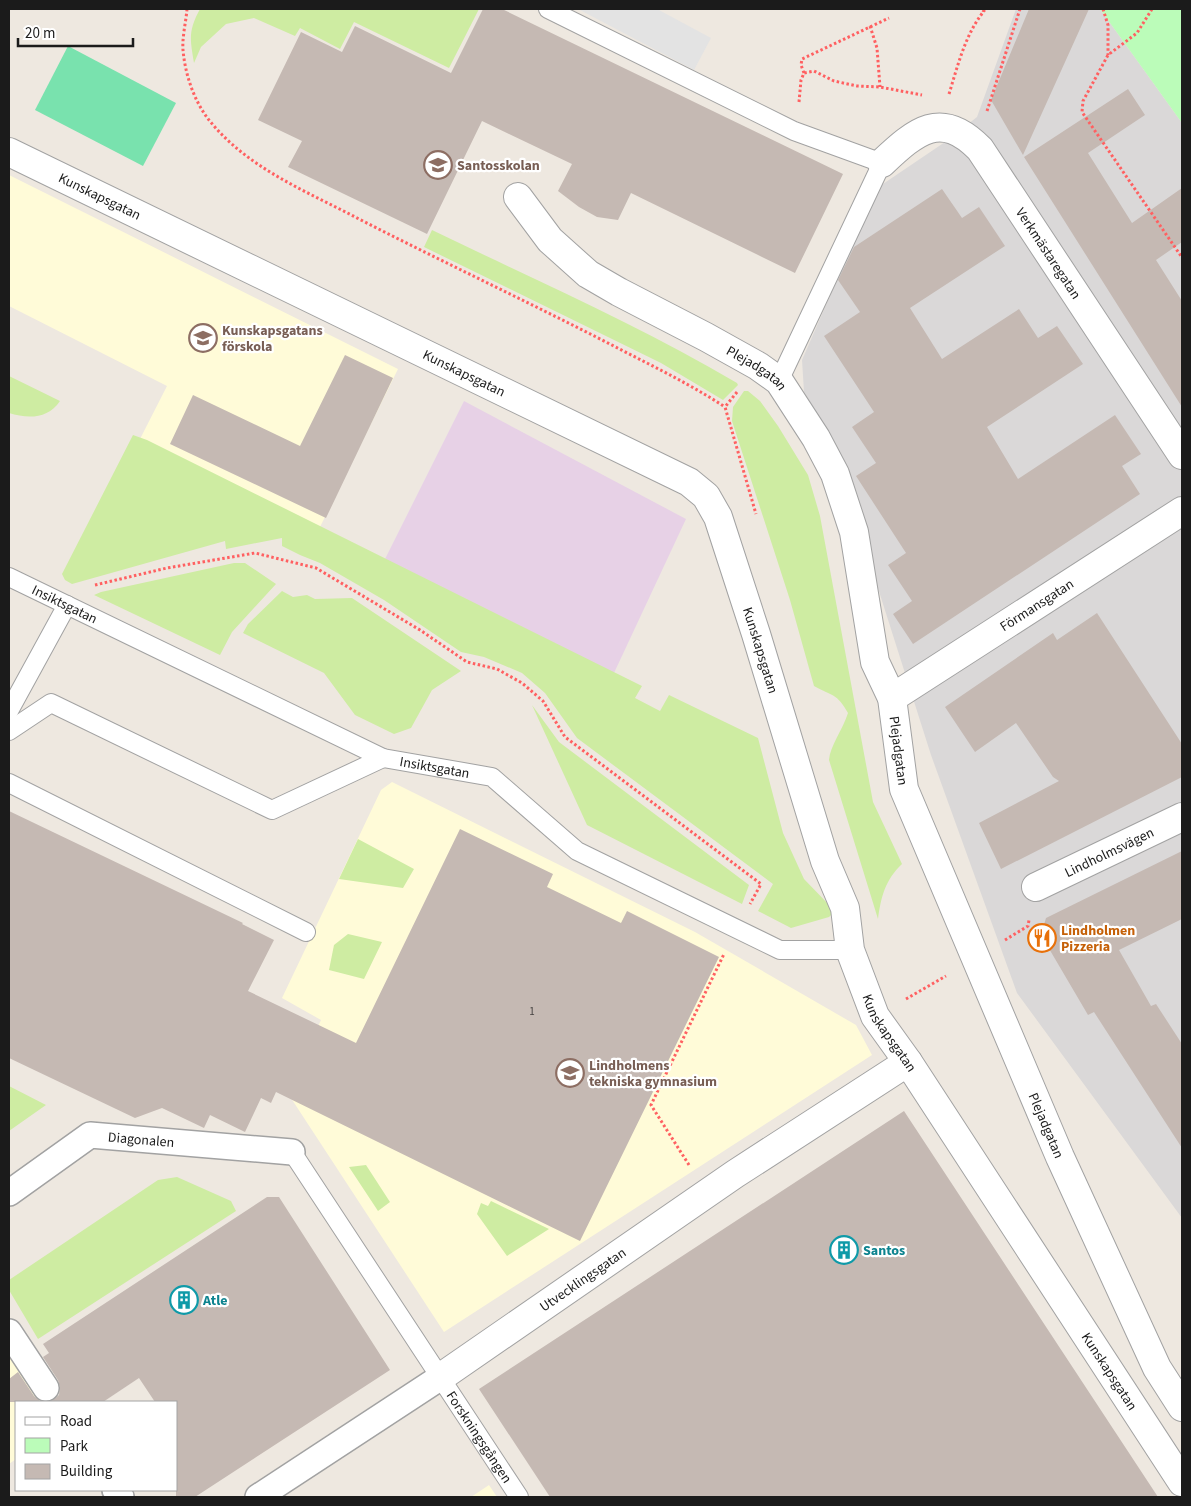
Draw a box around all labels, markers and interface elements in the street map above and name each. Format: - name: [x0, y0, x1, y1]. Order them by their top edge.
- scale bar: [18, 15, 132, 47]
- text: 20 m: [25, 23, 55, 44]
- school or university icon: Santosskolan: [423, 150, 453, 180]
- place label: Santosskolan: [457, 156, 540, 176]
- street label: Kunskapsgatan: [55, 168, 144, 226]
- street label: Verkmästaregatan: [1010, 204, 1085, 303]
- place label: Kunskapsgatans förskola: [222, 321, 323, 357]
- school or university icon: Kunskapsgatans förskola: [188, 323, 218, 353]
- street label: Plejadgatan: [722, 341, 792, 395]
- street label: Kunskapsgatan: [419, 345, 508, 402]
- street label: Förmansgatan: [996, 574, 1078, 637]
- street label: Insiktsgatan: [28, 581, 101, 629]
- street label: Kunskapsgatan: [737, 605, 783, 696]
- street label: Plejadgatan: [883, 715, 912, 787]
- street label: Insiktsgatan: [398, 752, 471, 784]
- street label: Lindholmsvägen: [1061, 823, 1157, 883]
- place label: Lindholmen Pizzeria: [1061, 921, 1135, 957]
- restaurant icon: Lindholmen Pizzeria: [1027, 923, 1057, 953]
- street label: Kunskapsgatan: [857, 991, 921, 1076]
- house number: 1: [529, 1004, 535, 1019]
- place label: Lindholmens tekniska gymnasium: [589, 1056, 717, 1092]
- school or university icon: Lindholmens tekniska gymnasium: [555, 1058, 585, 1088]
- street label: Plejadgatan: [1023, 1090, 1068, 1162]
- street label: Diagonalen: [107, 1128, 175, 1153]
- building icon: Santos: [829, 1235, 859, 1265]
- place label: Santos: [863, 1241, 905, 1261]
- street label: Utvecklingsgatan: [536, 1243, 630, 1317]
- building icon: Atle: [169, 1285, 199, 1315]
- place label: Atle: [202, 1291, 227, 1311]
- street label: Kunskapsgatan: [1076, 1329, 1142, 1415]
- street label: Forskningsgången: [441, 1387, 516, 1488]
- legend: [15, 1401, 178, 1491]
- text: Road: [60, 1411, 92, 1432]
- text: Park: [60, 1436, 89, 1457]
- text: Building: [60, 1461, 113, 1482]

